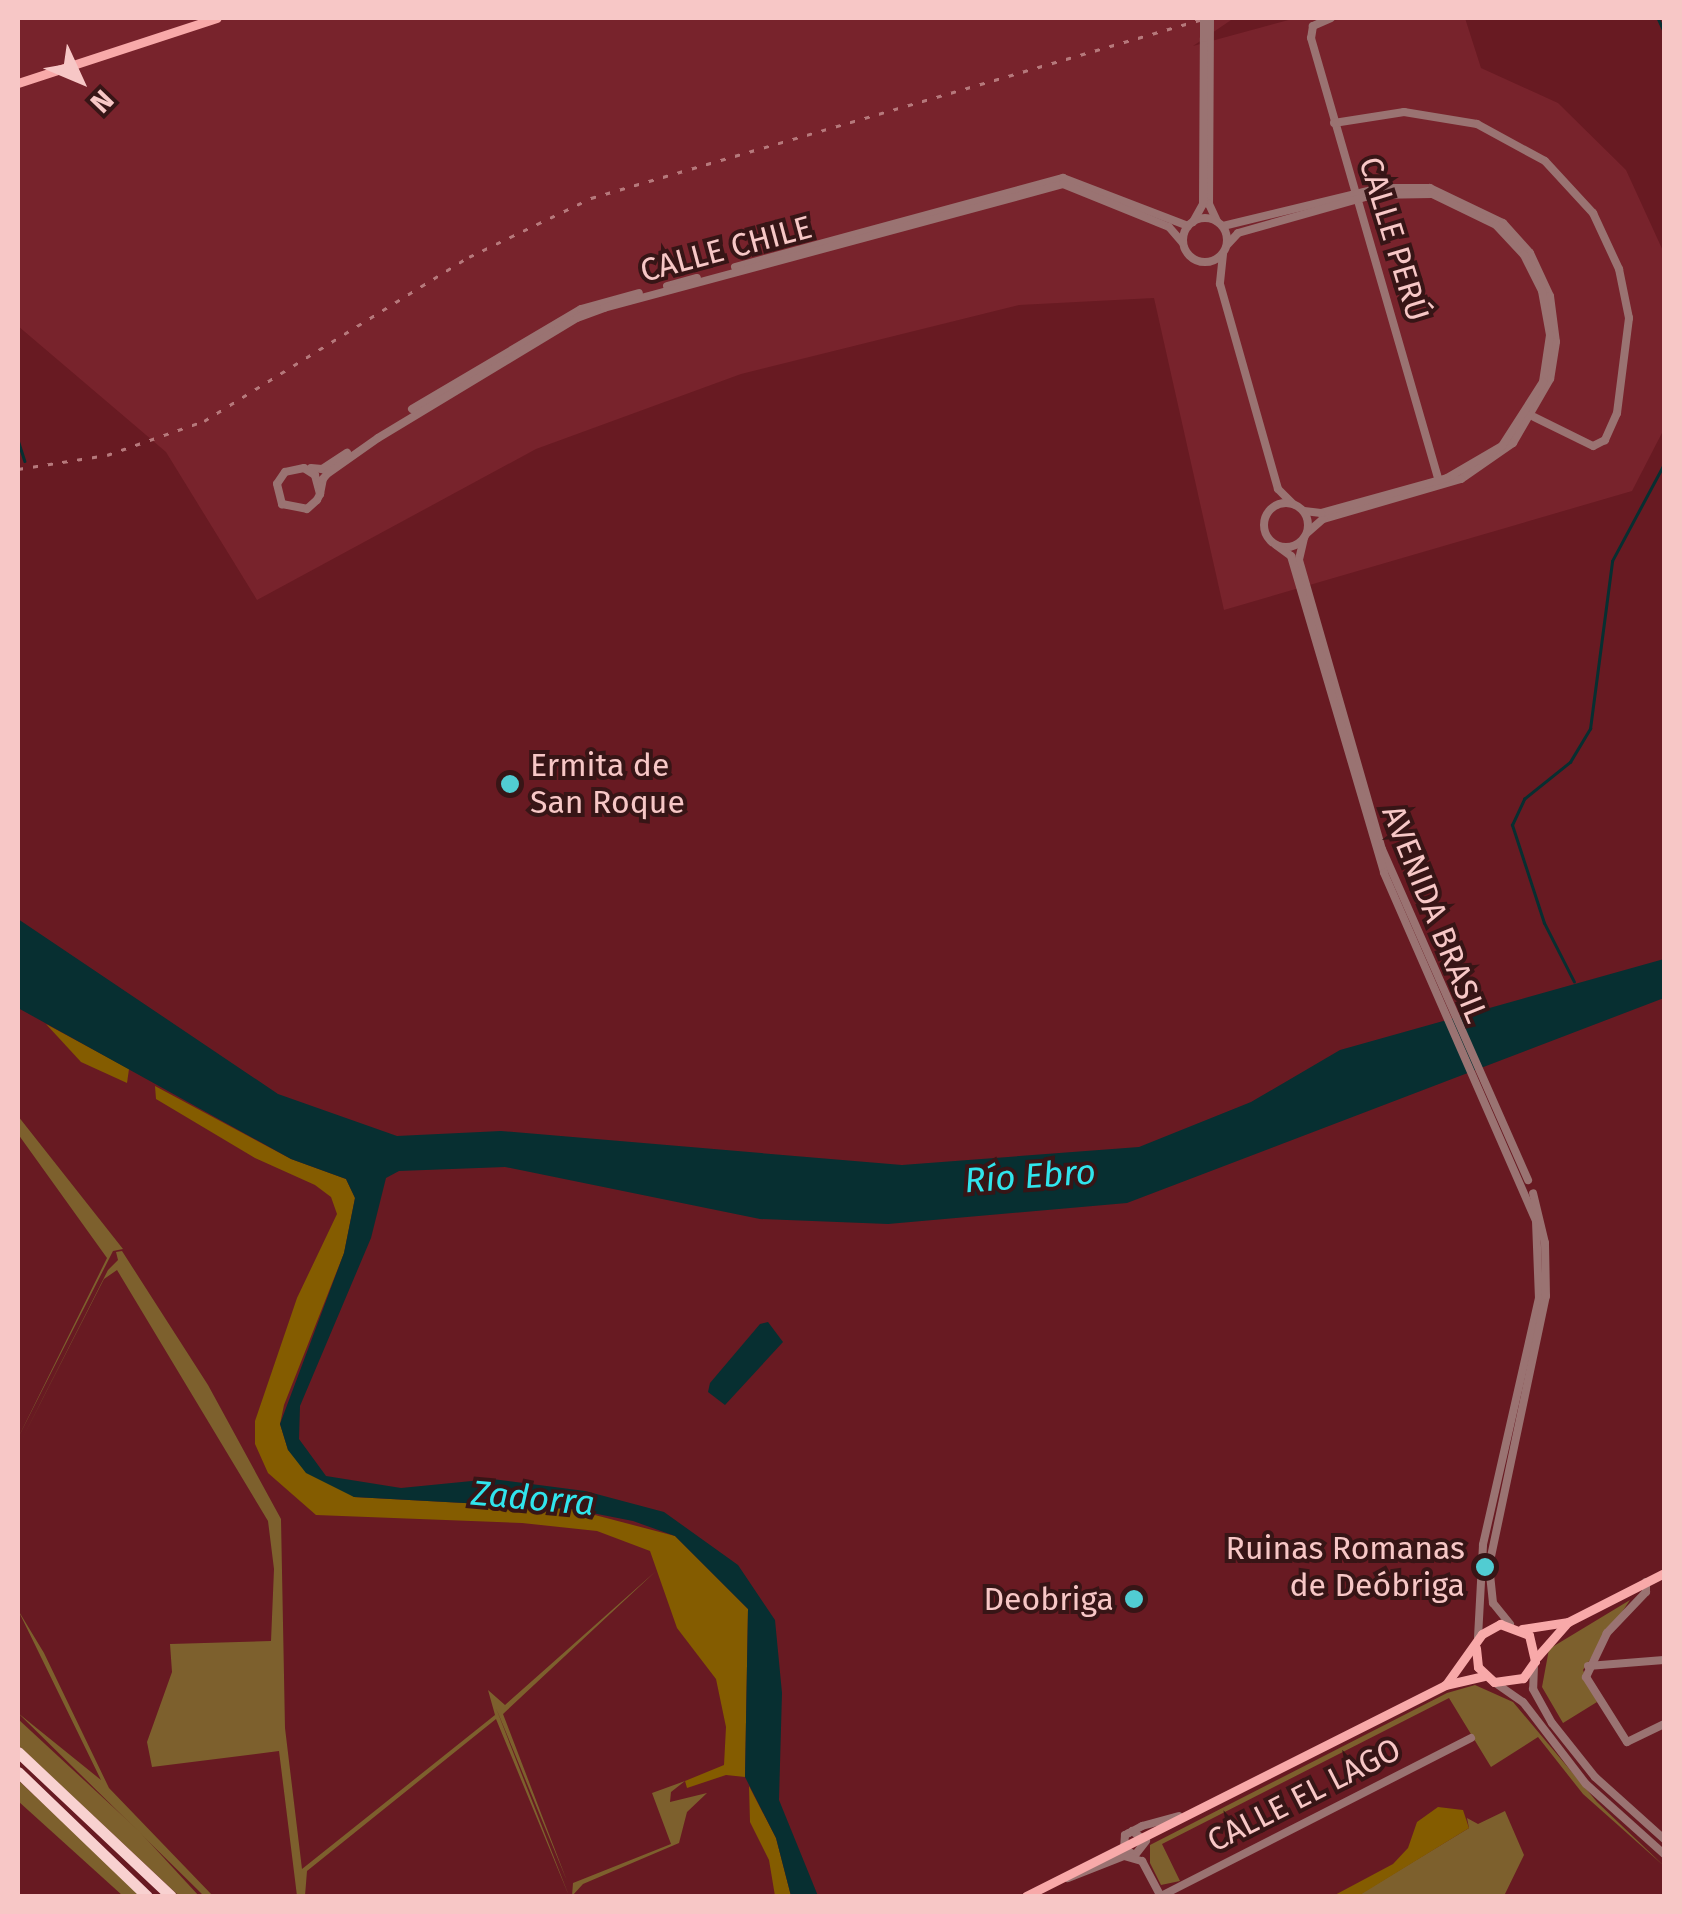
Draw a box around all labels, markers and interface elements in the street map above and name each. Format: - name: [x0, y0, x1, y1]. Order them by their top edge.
- north arrow: [30, 30, 130, 130]
- text: N: [84, 83, 120, 119]
- street label: CALLE PERÚ: [1351, 152, 1437, 326]
- street label: CALLE CHILE: [636, 208, 816, 290]
- place label: Ermita de San Roque: [530, 747, 685, 822]
- marker: Ermita de San Roque: [499, 773, 521, 795]
- street label: AVENIDA BRASIL: [1374, 800, 1496, 1028]
- water label: Río Ebro: [963, 1150, 1097, 1202]
- water label: Zadorra: [470, 1472, 596, 1524]
- place label: Ruinas Romanas de Deóbriga: [1226, 1530, 1465, 1605]
- marker: Ruinas Romanas de Deóbriga: [1474, 1556, 1496, 1578]
- place label: Deobriga: [983, 1580, 1114, 1618]
- marker: Deobriga: [1123, 1588, 1145, 1610]
- street label: CALLE EL LAGO: [1201, 1730, 1407, 1860]

